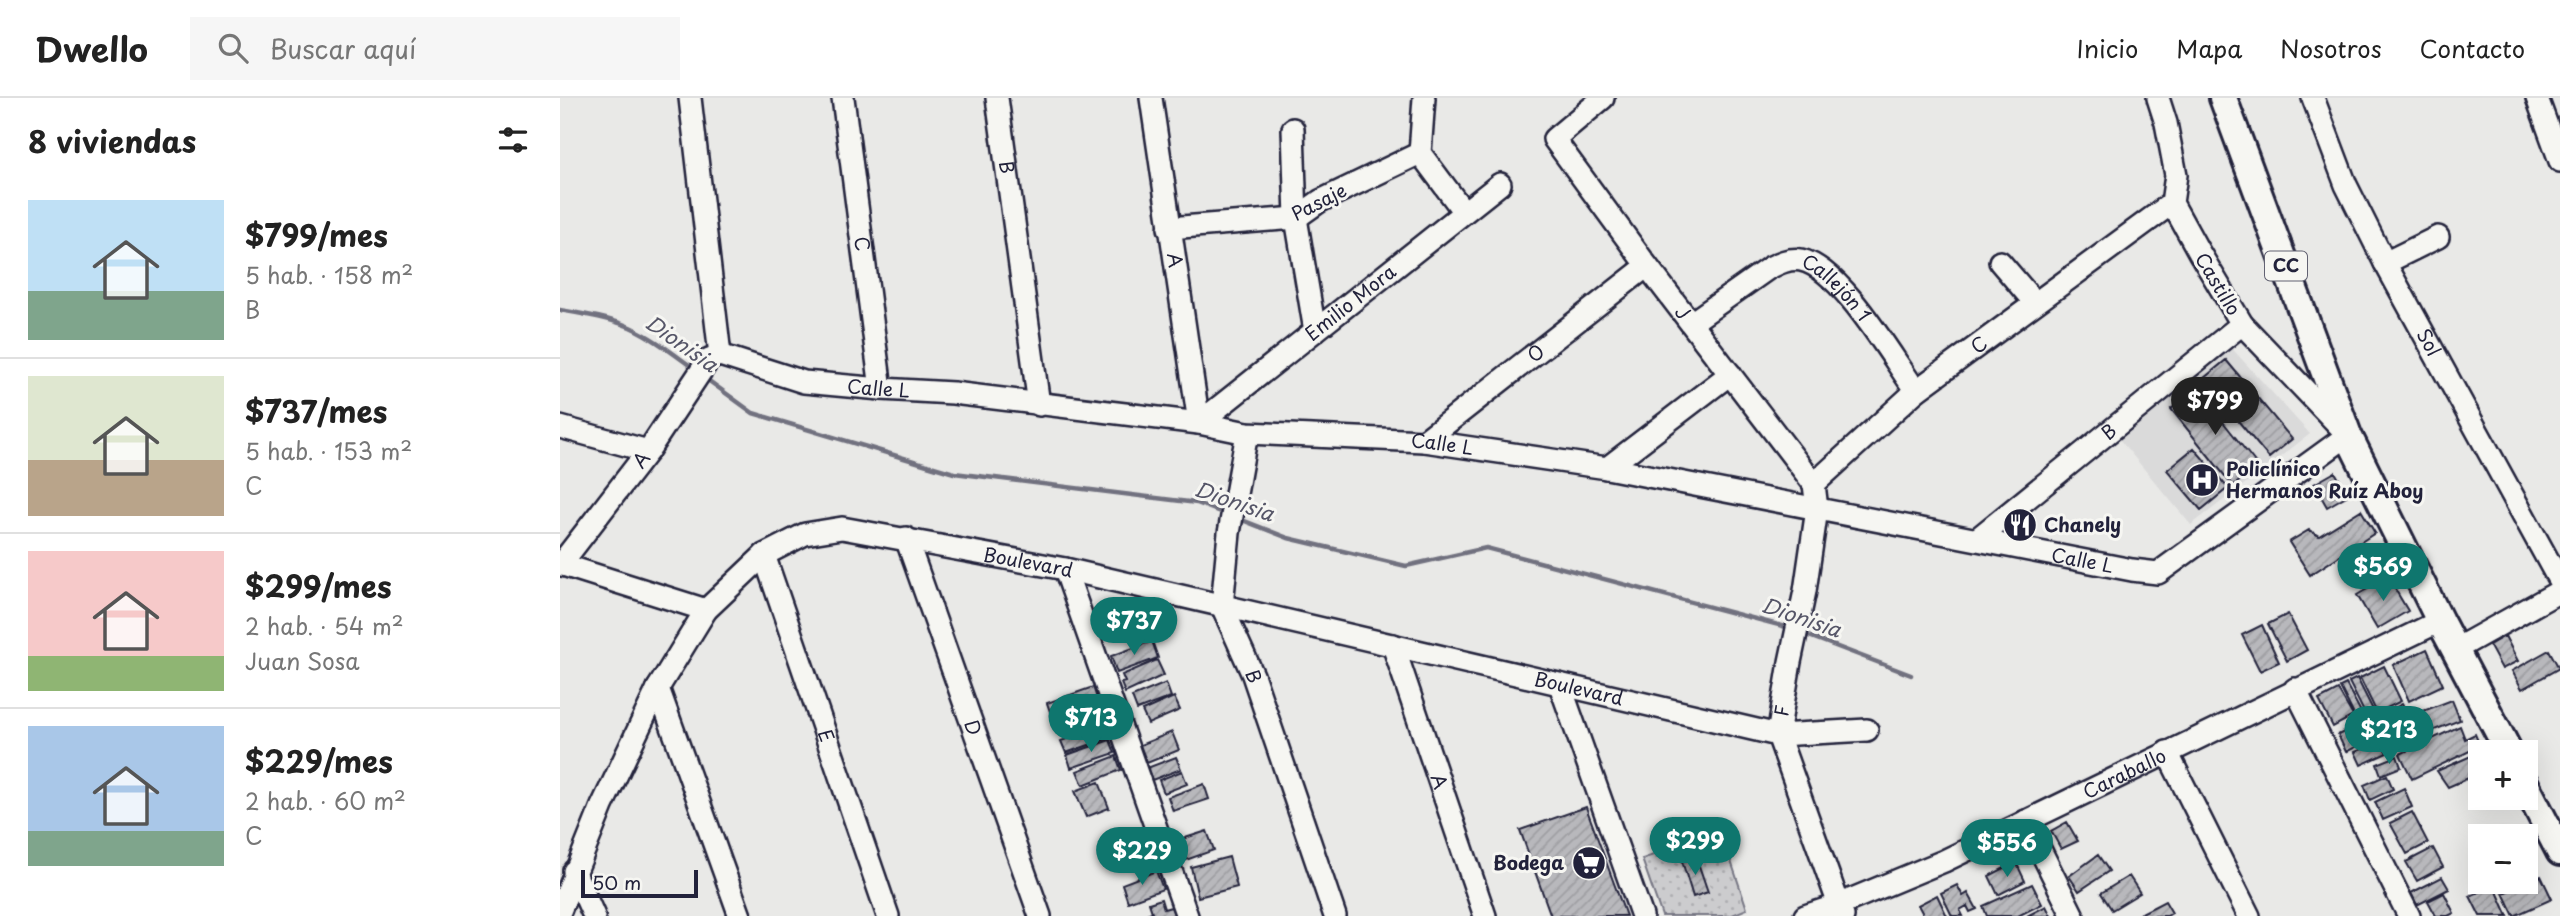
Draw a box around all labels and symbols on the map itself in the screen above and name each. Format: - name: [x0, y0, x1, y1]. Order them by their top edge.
- street label: B: [993, 159, 1022, 175]
- street label: Pasaje: [1286, 175, 1351, 227]
- street label: C: [848, 235, 878, 253]
- street label: Callejón 1: [1798, 246, 1879, 327]
- street label: Castillo: [2189, 247, 2249, 320]
- street label: A: [1161, 251, 1191, 269]
- road number: CC: [2265, 252, 2307, 280]
- street label: Emilio Mora: [1298, 257, 1402, 347]
- street label: J: [1669, 299, 1698, 325]
- water label: Dionisia: [639, 306, 726, 380]
- street label: Sol: [2411, 323, 2448, 361]
- street label: C: [1964, 328, 1993, 360]
- street label: O: [1520, 337, 1550, 368]
- street label: Calle L: [846, 371, 911, 404]
- pin: $799: [2174, 378, 2256, 437]
- street label: B: [2095, 416, 2122, 446]
- street label: Calle L: [1410, 425, 1475, 461]
- street label: A: [625, 445, 656, 473]
- place label: Policlínico Hermanos Ruíz Aboy: [2226, 454, 2423, 504]
- hospital icon: Policlínico Hermanos Ruíz Aboy: [2183, 461, 2221, 499]
- water label: Dionisia: [1191, 472, 1280, 529]
- restaurant icon: Chanely: [2001, 506, 2039, 544]
- place label: Chanely: [2044, 510, 2121, 538]
- street label: Boulevard: [981, 539, 1076, 584]
- street label: Calle L: [2049, 540, 2116, 579]
- pin: $569: [2342, 544, 2424, 603]
- water label: Dionisia: [1758, 588, 1847, 645]
- pin: $737: [1093, 598, 1175, 657]
- street label: Boulevard: [1532, 664, 1627, 712]
- street label: B: [1239, 666, 1270, 686]
- pin: $713: [1050, 694, 1132, 754]
- street label: F: [1766, 703, 1796, 718]
- pin: $213: [2348, 706, 2430, 766]
- street label: D: [958, 715, 990, 739]
- street label: E: [812, 725, 842, 746]
- street label: Caraballo: [2078, 741, 2170, 805]
- street label: A: [1425, 770, 1456, 792]
- pin: $299: [1654, 818, 1736, 877]
- pin: $556: [1966, 820, 2048, 879]
- pin: $229: [1101, 828, 1183, 887]
- supermarket icon: Bodega: [1570, 844, 1608, 882]
- place label: Bodega: [1493, 848, 1564, 876]
- scale bar: [581, 867, 698, 899]

